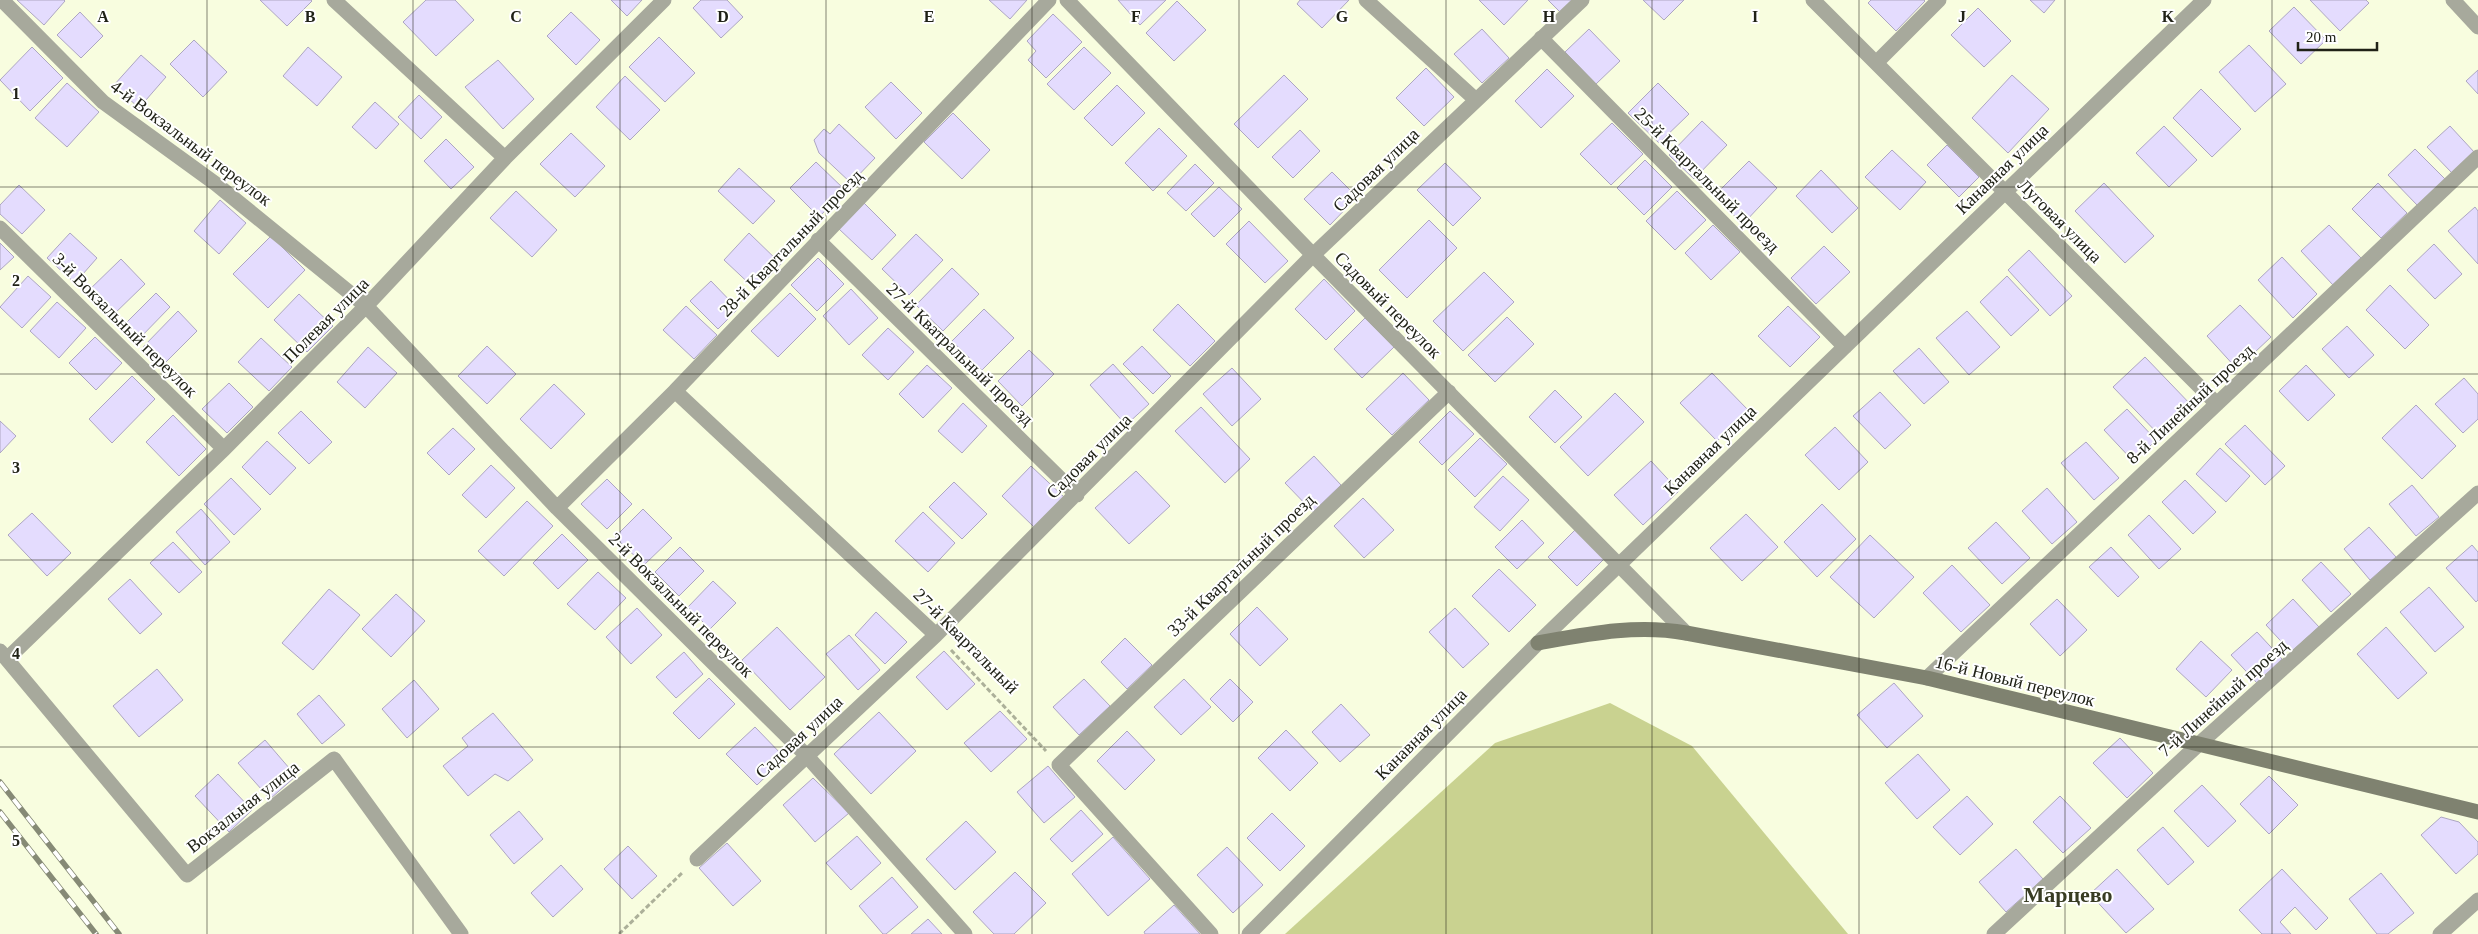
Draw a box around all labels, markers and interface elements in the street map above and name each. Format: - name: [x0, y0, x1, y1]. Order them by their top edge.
- text: A: [97, 8, 109, 25]
- text: B: [305, 8, 316, 25]
- text: C: [510, 8, 522, 25]
- text: D: [717, 8, 729, 25]
- text: E: [924, 8, 934, 25]
- text: F: [1131, 8, 1141, 25]
- text: G: [1336, 8, 1349, 25]
- text: H: [1543, 8, 1556, 25]
- text: I: [1752, 8, 1758, 25]
- text: J: [1958, 8, 1966, 25]
- text: K: [2162, 8, 2175, 25]
- scale bar: [2298, 20, 2377, 52]
- text: 20 m: [2306, 29, 2337, 45]
- street label: 4-й Вокзальный переулок: [107, 76, 276, 210]
- text: 1: [12, 85, 20, 102]
- street label: 25-й Квартальный проезд: [1630, 103, 1784, 257]
- street label: Канавная улица: [1952, 120, 2052, 218]
- street label: Садовая улица: [1329, 124, 1423, 216]
- street label: 28-й Квартальный проезд: [716, 165, 866, 321]
- street label: Луговая улица: [2014, 175, 2106, 267]
- street label: Садовый переулок: [1331, 248, 1445, 362]
- street label: 3-й Вокзальный переулок: [49, 249, 202, 402]
- text: 2: [12, 272, 20, 289]
- street label: Полевая улица: [279, 273, 373, 367]
- street label: 27-й Кватральный проезд: [882, 279, 1038, 429]
- street label: 8-й Линейный проезд: [2122, 340, 2258, 468]
- street label: Канавная улица: [1660, 401, 1760, 499]
- street label: Садовая улица: [1042, 409, 1136, 503]
- text: 3: [12, 459, 20, 476]
- street label: 33-й Квартальный проезд: [1163, 490, 1319, 640]
- street label: 2-й Вокзальный переулок: [605, 529, 758, 682]
- street label: 27-й Квартальный: [909, 584, 1023, 698]
- street label: 7-й Линейный проезд: [2155, 635, 2291, 761]
- text: 4: [12, 645, 20, 662]
- street label: 16-й Новый переулок: [1933, 651, 2097, 711]
- street label: Канавная улица: [1371, 684, 1471, 784]
- street label: Садовая улица: [751, 692, 847, 782]
- street label: Вокзальная улица: [183, 757, 303, 857]
- text: 5: [12, 832, 20, 849]
- district label: Марцево: [2023, 882, 2113, 907]

